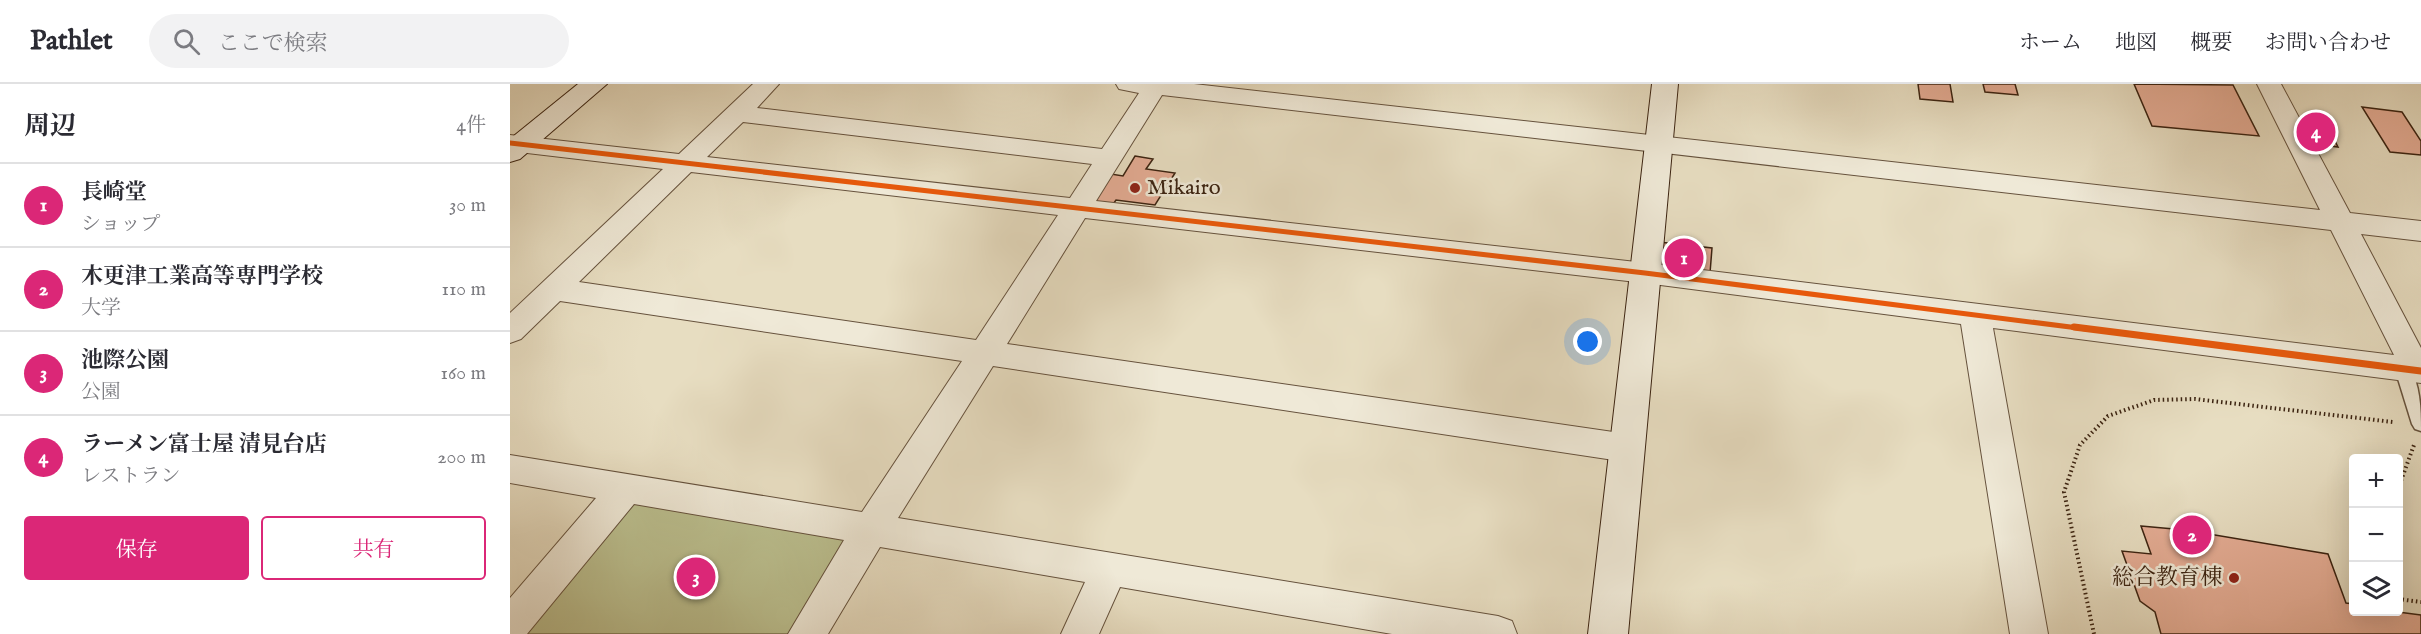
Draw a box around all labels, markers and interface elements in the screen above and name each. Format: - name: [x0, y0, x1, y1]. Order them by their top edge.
- search box: [149, 14, 569, 68]
- text: Pathlet: [30, 24, 113, 59]
- icon: search: [170, 25, 203, 58]
- text: ここで検索: [218, 30, 328, 58]
- text: ホーム: [2019, 30, 2082, 57]
- text: 地図: [2115, 30, 2157, 57]
- text: 概要: [2190, 30, 2232, 57]
- text: お問い合わせ: [2265, 30, 2391, 57]
- text: 周辺: [24, 110, 76, 143]
- pin: 4: [2296, 110, 2336, 154]
- text: 4件: [456, 113, 486, 138]
- place label: Mikairo: [1147, 174, 1221, 202]
- text: 長崎堂: [81, 179, 147, 207]
- marker: Mikairo: [1128, 181, 1142, 195]
- text: 1: [40, 193, 47, 218]
- text: 30 m: [449, 193, 486, 218]
- text: ショップ: [81, 212, 161, 237]
- pin: 1: [1664, 236, 1704, 280]
- text: 木更津工業高等専門学校: [81, 263, 323, 291]
- text: 2: [39, 277, 48, 302]
- text: 110 m: [442, 277, 486, 302]
- text: 大学: [81, 296, 121, 321]
- your location: [1573, 327, 1602, 356]
- text: 池際公園: [81, 347, 169, 375]
- text: 3: [40, 361, 47, 386]
- text: 160 m: [440, 361, 486, 386]
- text: 公園: [81, 380, 121, 405]
- text: ラーメン富士屋 清見台店: [81, 431, 327, 459]
- text: 4: [39, 445, 48, 470]
- text: 200 m: [437, 445, 486, 470]
- map controls: [2349, 454, 2403, 616]
- button: +: [2349, 454, 2403, 508]
- text: レストラン: [81, 464, 180, 489]
- button: −: [2349, 508, 2403, 562]
- pin: 2: [2172, 512, 2212, 558]
- button: 保存: [24, 516, 249, 580]
- button: 共有: [261, 516, 486, 580]
- pin: 3: [676, 554, 716, 600]
- button: layers: [2349, 562, 2403, 616]
- place label: 総合教育棟: [2112, 564, 2222, 592]
- marker: 総合教育棟: [2227, 571, 2241, 585]

